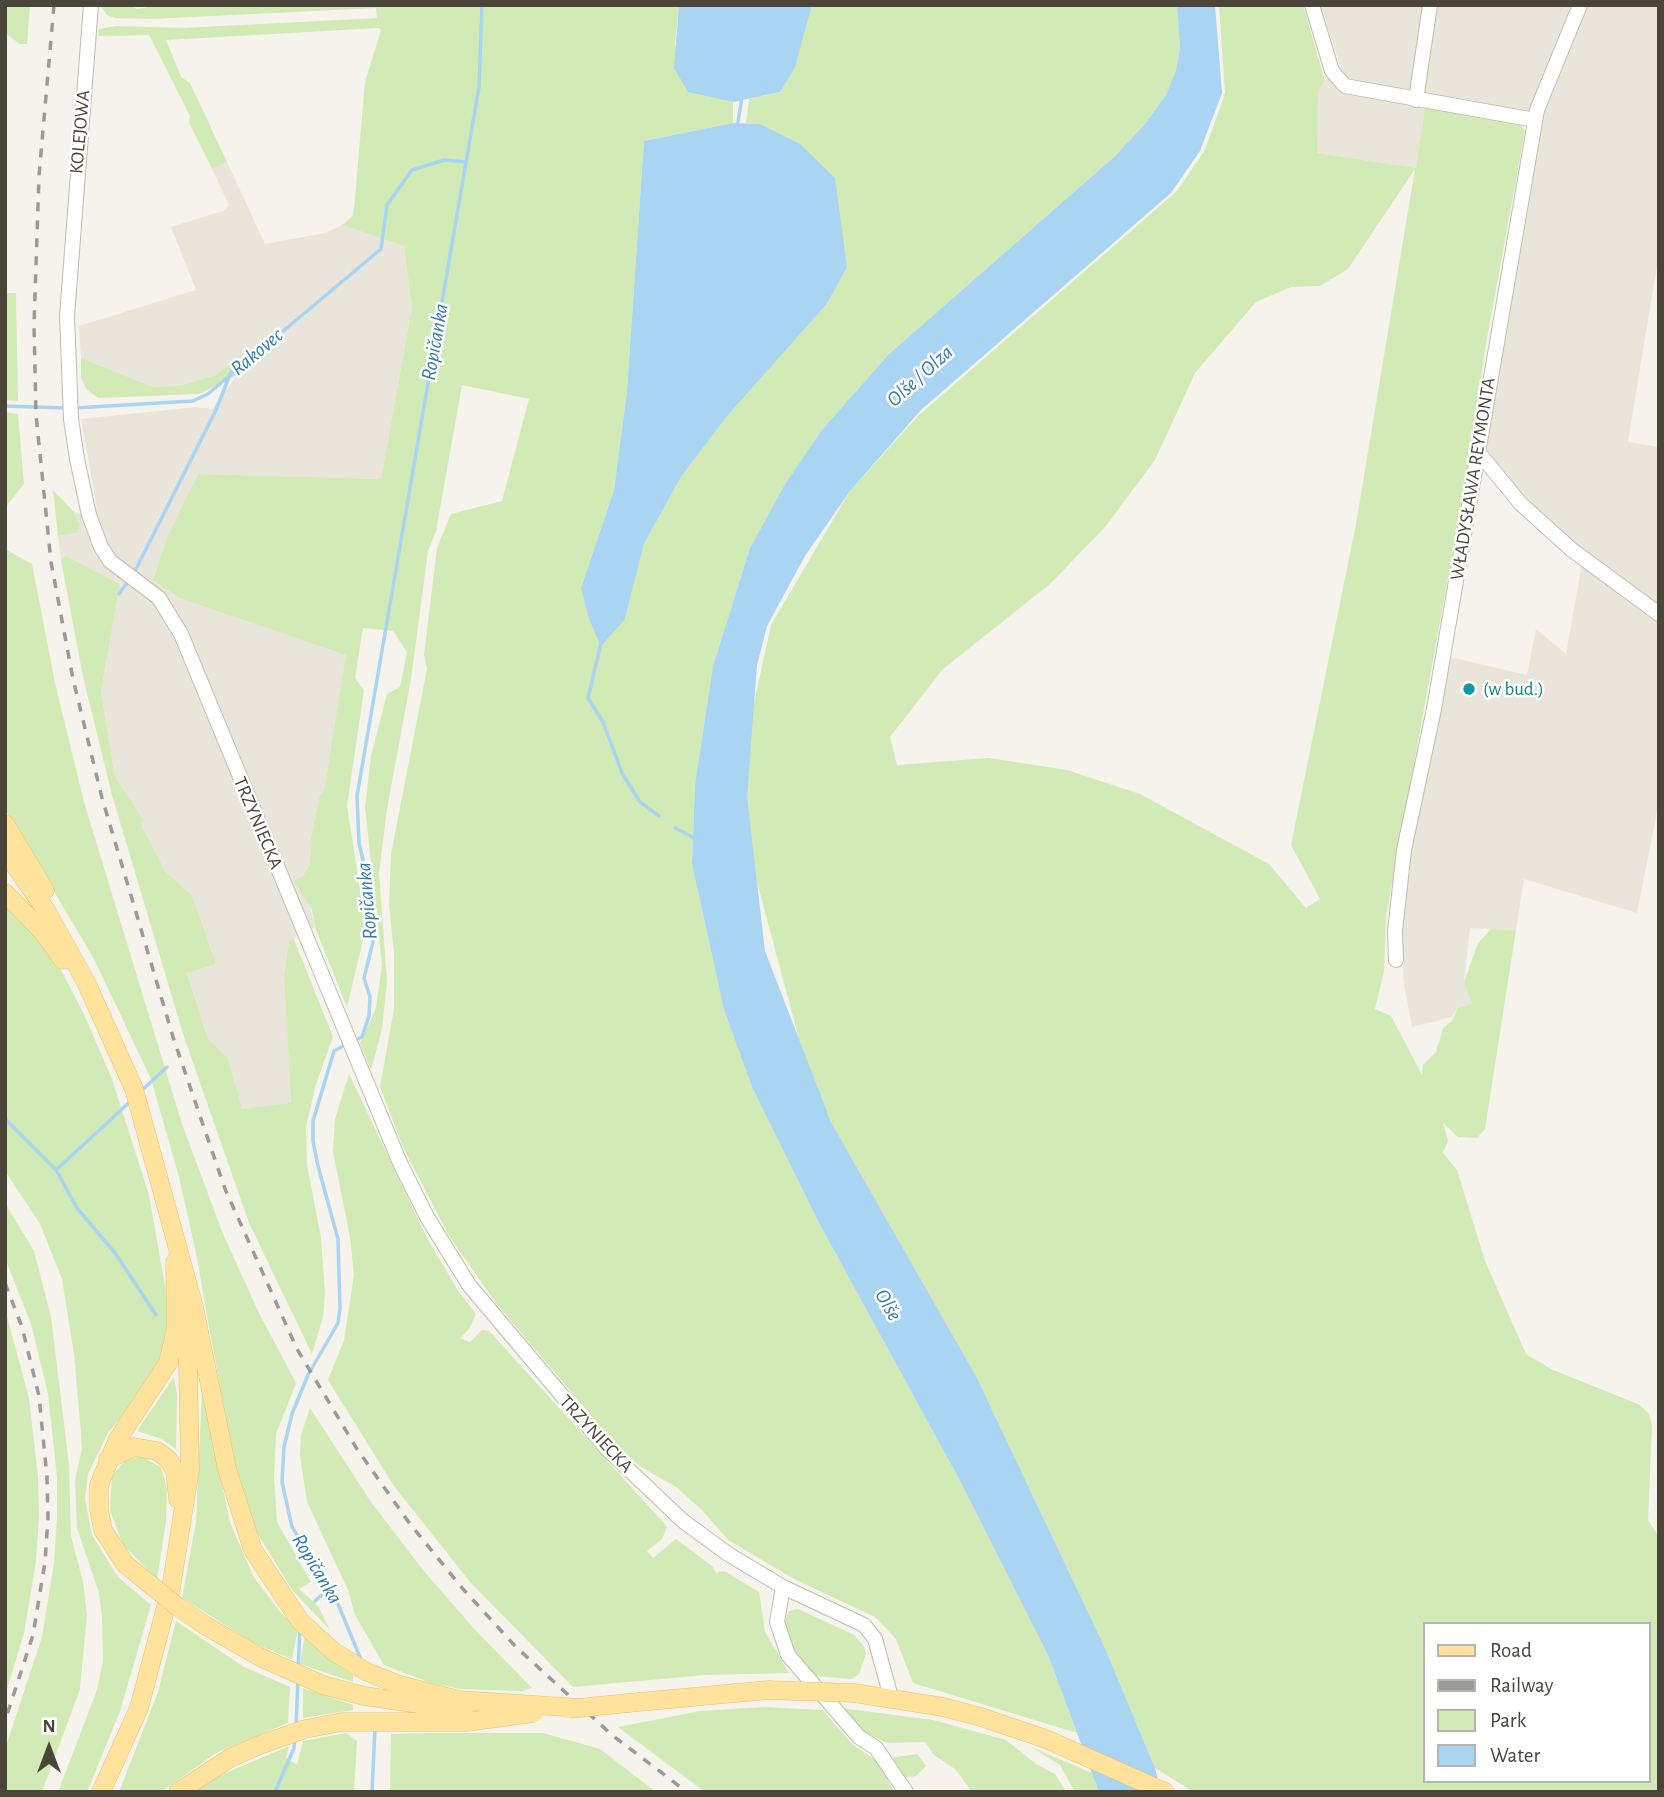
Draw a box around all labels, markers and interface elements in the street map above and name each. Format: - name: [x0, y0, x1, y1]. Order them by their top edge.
- street label: KOLEJOWA: [65, 89, 95, 175]
- water label: Ropičanka: [416, 302, 454, 382]
- water label: Rakovec: [226, 323, 288, 381]
- water label: Olše / Olza: [882, 340, 958, 412]
- street label: WŁADYSŁAWA REYMONTA: [1446, 376, 1500, 582]
- place label: (w bud.): [1483, 678, 1544, 700]
- marker: (w bud.): [1461, 681, 1477, 697]
- street label: TRZYNIECKA: [228, 773, 288, 873]
- water label: Ropičanka: [351, 861, 383, 941]
- water label: Olše: [869, 1285, 907, 1325]
- street label: TRZYNIECKA: [554, 1390, 638, 1478]
- water label: Ropičanka: [286, 1529, 348, 1609]
- legend: [1422, 1622, 1650, 1783]
- text: Road: [1490, 1640, 1532, 1661]
- text: Railway: [1490, 1675, 1553, 1696]
- text: Park: [1490, 1710, 1526, 1731]
- north arrow: [14, 1713, 84, 1783]
- text: N: [42, 1717, 56, 1736]
- text: Water: [1490, 1745, 1540, 1766]

